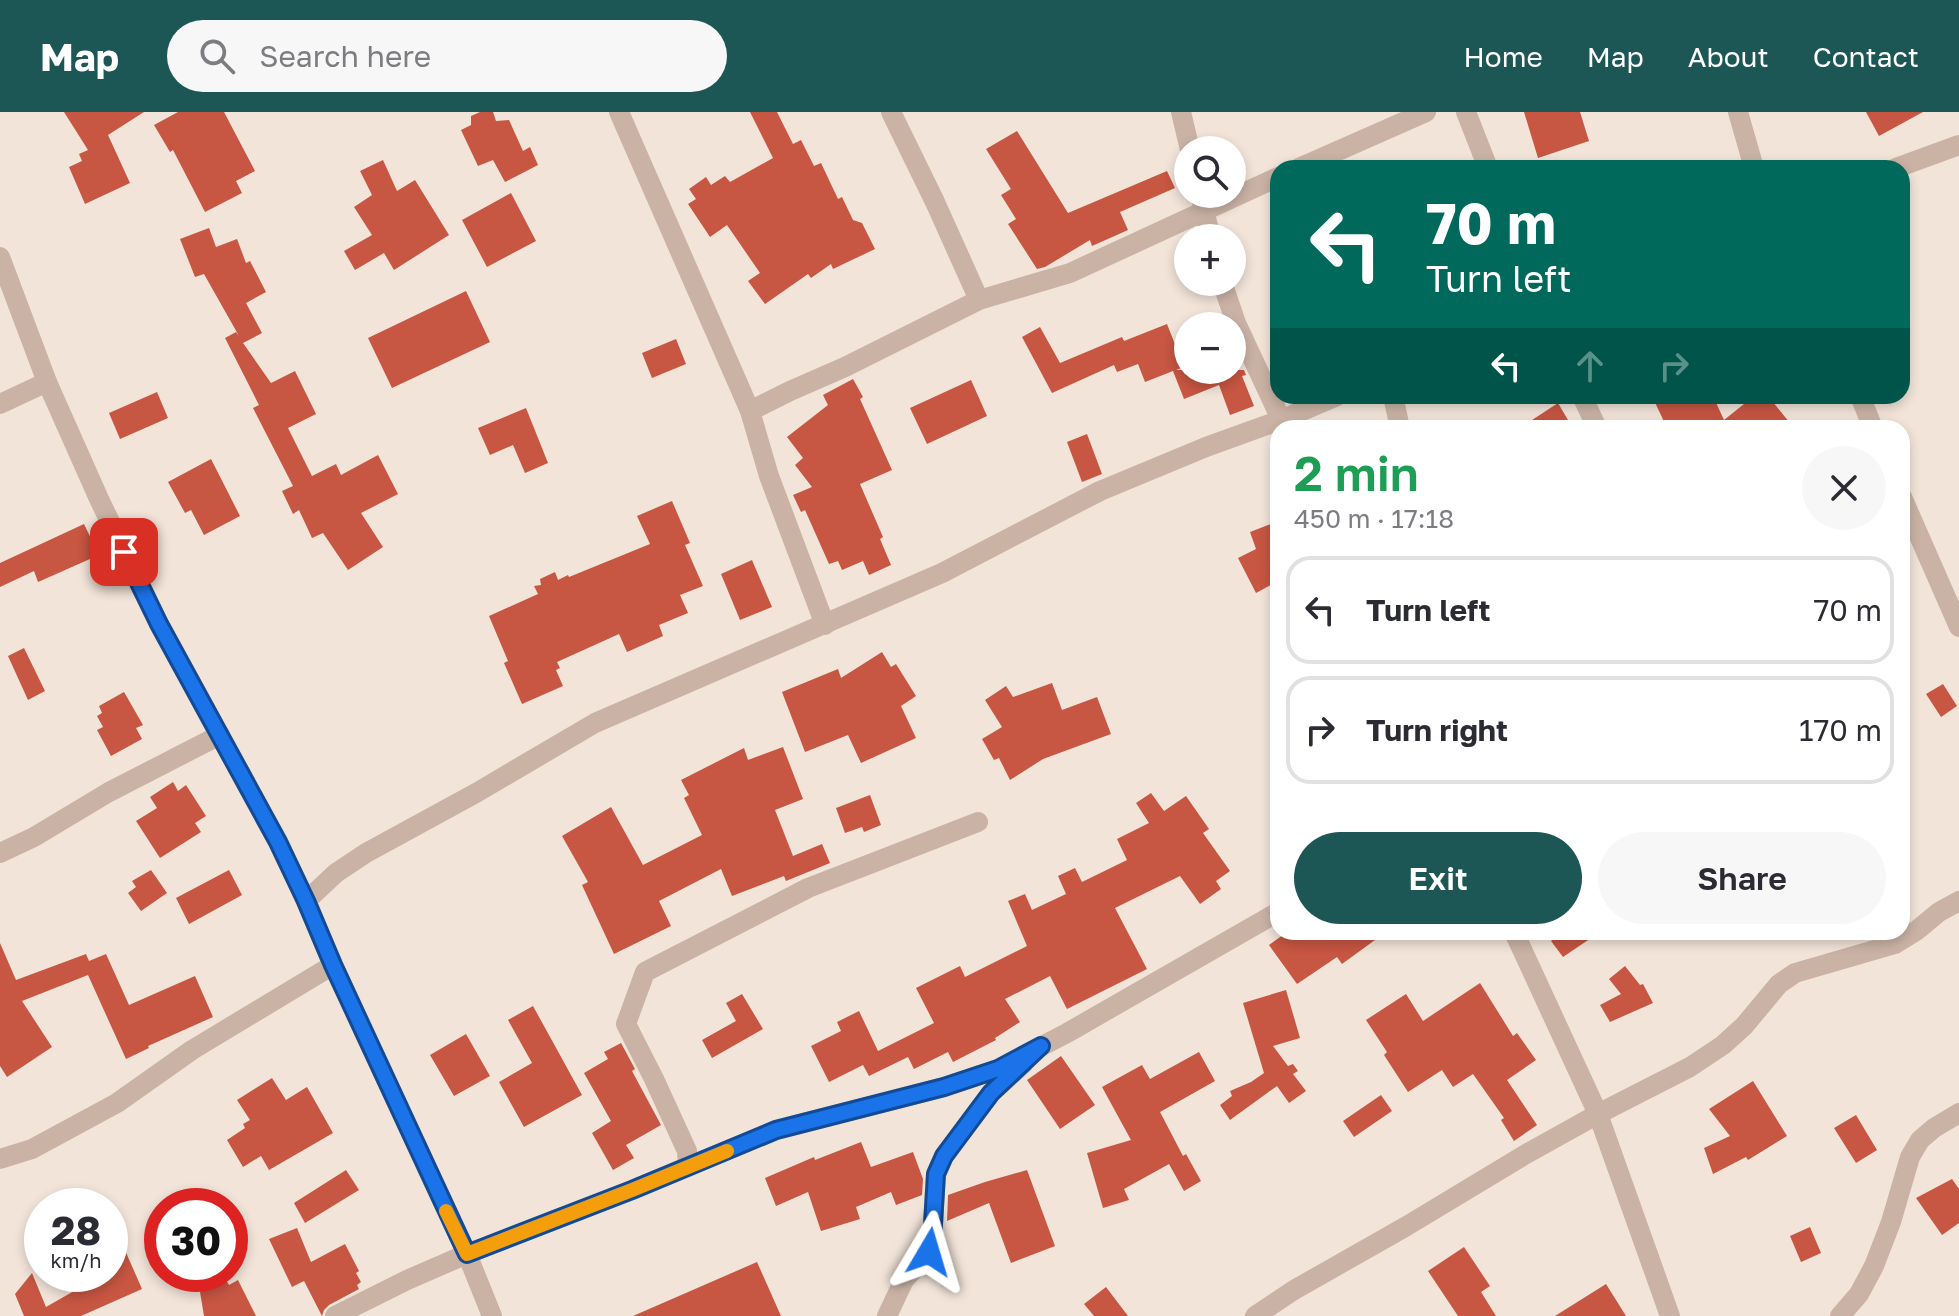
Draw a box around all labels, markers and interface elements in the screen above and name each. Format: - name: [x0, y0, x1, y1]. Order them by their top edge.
- search box: [167, 20, 727, 92]
- text: Map: [40, 34, 119, 79]
- icon: search: [195, 34, 239, 78]
- text: Search here: [259, 38, 431, 74]
- text: Home: [1464, 40, 1543, 73]
- text: Map: [1587, 40, 1644, 73]
- text: About: [1688, 40, 1769, 73]
- text: Contact: [1813, 40, 1919, 73]
- map controls: [1174, 136, 1246, 384]
- button: search: [1174, 136, 1246, 208]
- text: 70 m: [1426, 189, 1556, 256]
- icon: left: [1294, 192, 1398, 296]
- button: +: [1174, 224, 1246, 296]
- text: Turn left: [1426, 257, 1572, 300]
- button: −: [1174, 312, 1246, 384]
- icon: left: [1484, 344, 1528, 388]
- icon: ahead: [1568, 344, 1612, 388]
- icon: right: [1652, 344, 1696, 388]
- text: 2 min: [1294, 444, 1419, 502]
- button: close: [1802, 446, 1886, 530]
- text: 450 m · 17:18: [1294, 503, 1454, 534]
- pin: [90, 518, 158, 586]
- icon: arrive: [102, 530, 146, 574]
- icon: left: [1298, 588, 1342, 632]
- text: Turn left: [1366, 592, 1491, 628]
- text: 70 m: [1813, 592, 1882, 628]
- icon: right: [1298, 708, 1342, 752]
- text: Turn right: [1366, 712, 1508, 748]
- text: 170 m: [1799, 712, 1882, 748]
- button: Exit: [1294, 832, 1582, 924]
- button: Share: [1598, 832, 1886, 924]
- speed limit sign: 30: [144, 1188, 248, 1292]
- text: 28: [51, 1206, 101, 1254]
- position arrow: [887, 1210, 971, 1294]
- text: km/h: [51, 1248, 101, 1272]

